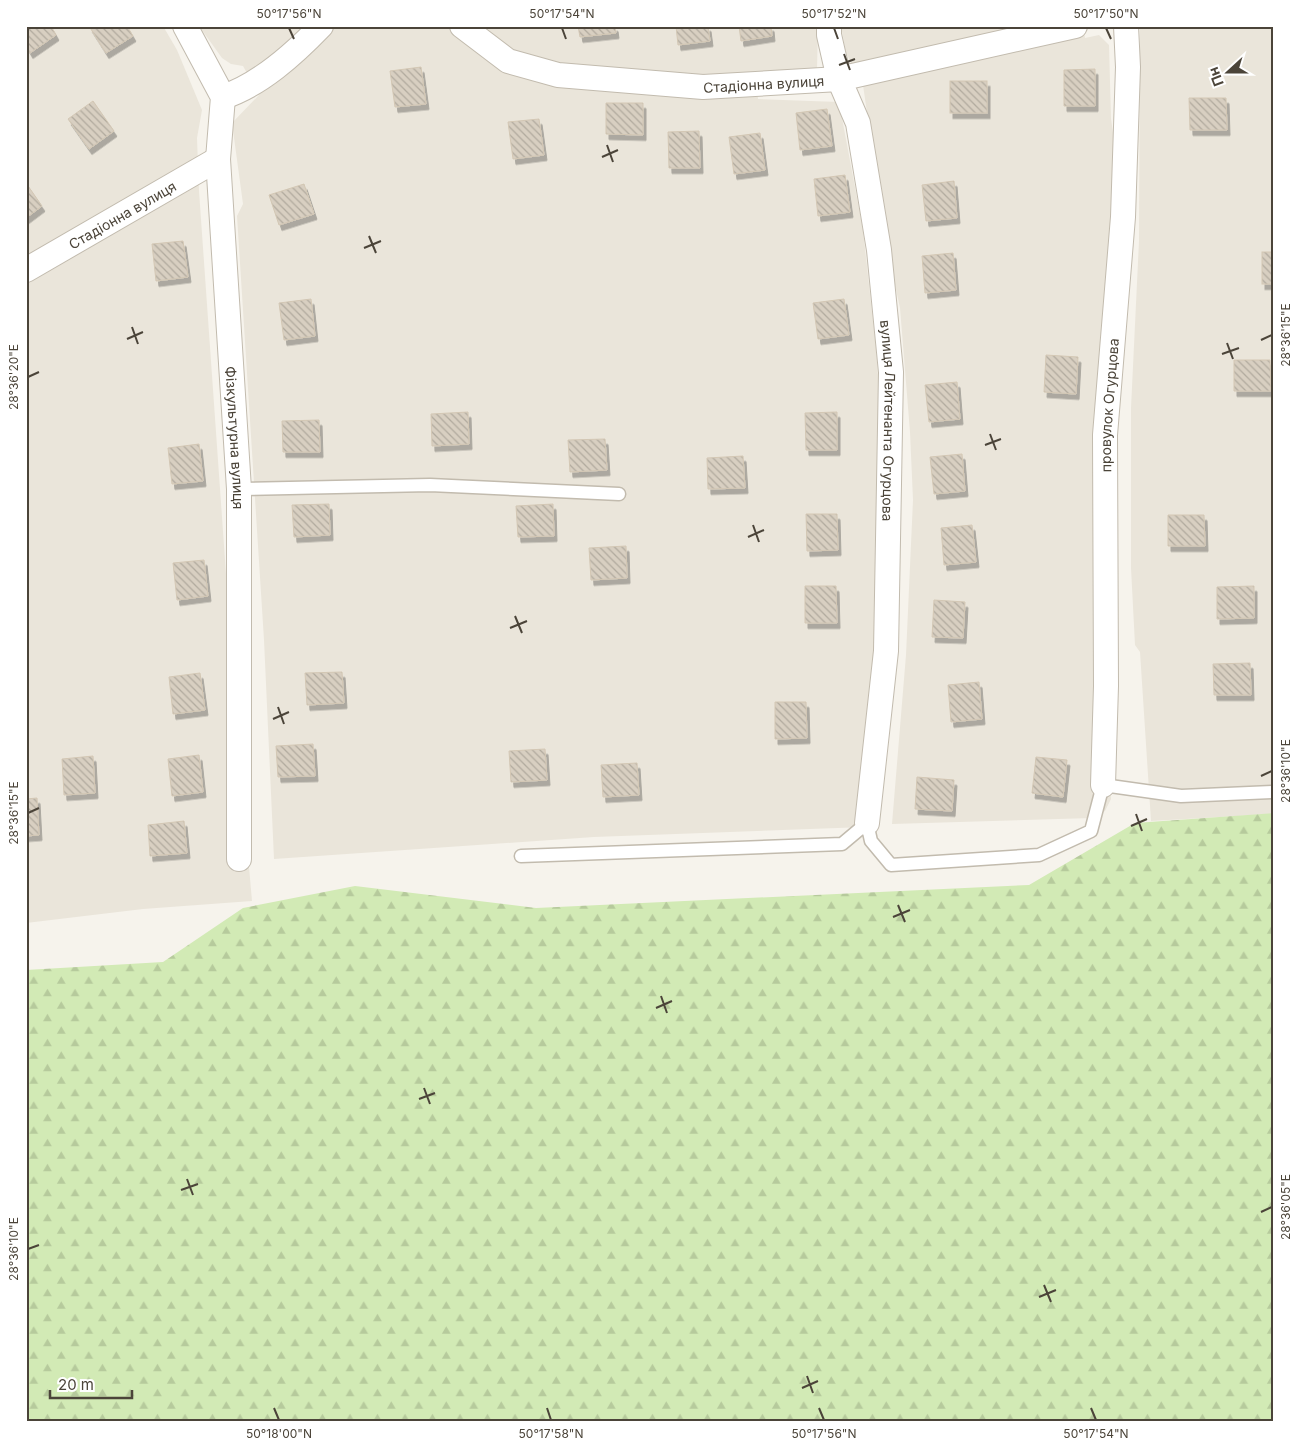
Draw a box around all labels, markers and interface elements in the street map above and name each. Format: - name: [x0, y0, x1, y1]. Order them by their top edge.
- text: 50°17'56"N: [257, 6, 321, 21]
- text: 50°17'54"N: [529, 6, 595, 21]
- text: 50°17'52"N: [802, 6, 866, 21]
- text: 50°17'50"N: [1073, 6, 1139, 21]
- north arrow: [1202, 48, 1252, 98]
- text: Пн: [1204, 65, 1227, 89]
- street label: Стадіонна вулиця: [703, 71, 825, 95]
- street label: Стадіонна вулиця: [65, 177, 179, 252]
- text: 28°36'15"E: [1278, 303, 1293, 367]
- street label: вулиця Лейтенанта Огурцова: [877, 319, 900, 522]
- street label: провулок Огурцова: [1096, 337, 1121, 472]
- text: 28°36'20"E: [6, 344, 21, 410]
- street label: Фізкультурна вулиця: [223, 366, 248, 509]
- text: 28°36'10"E: [1278, 739, 1293, 803]
- text: 28°36'15"E: [6, 781, 21, 845]
- text: 28°36'05"E: [1278, 1174, 1293, 1240]
- text: 28°36'10"E: [6, 1217, 21, 1281]
- scale bar: [50, 1367, 132, 1399]
- text: 20 m: [58, 1375, 94, 1394]
- text: 50°18'00"N: [246, 1426, 312, 1441]
- text: 50°17'58"N: [519, 1426, 583, 1441]
- text: 50°17'56"N: [792, 1426, 856, 1441]
- text: 50°17'54"N: [1063, 1426, 1129, 1441]

